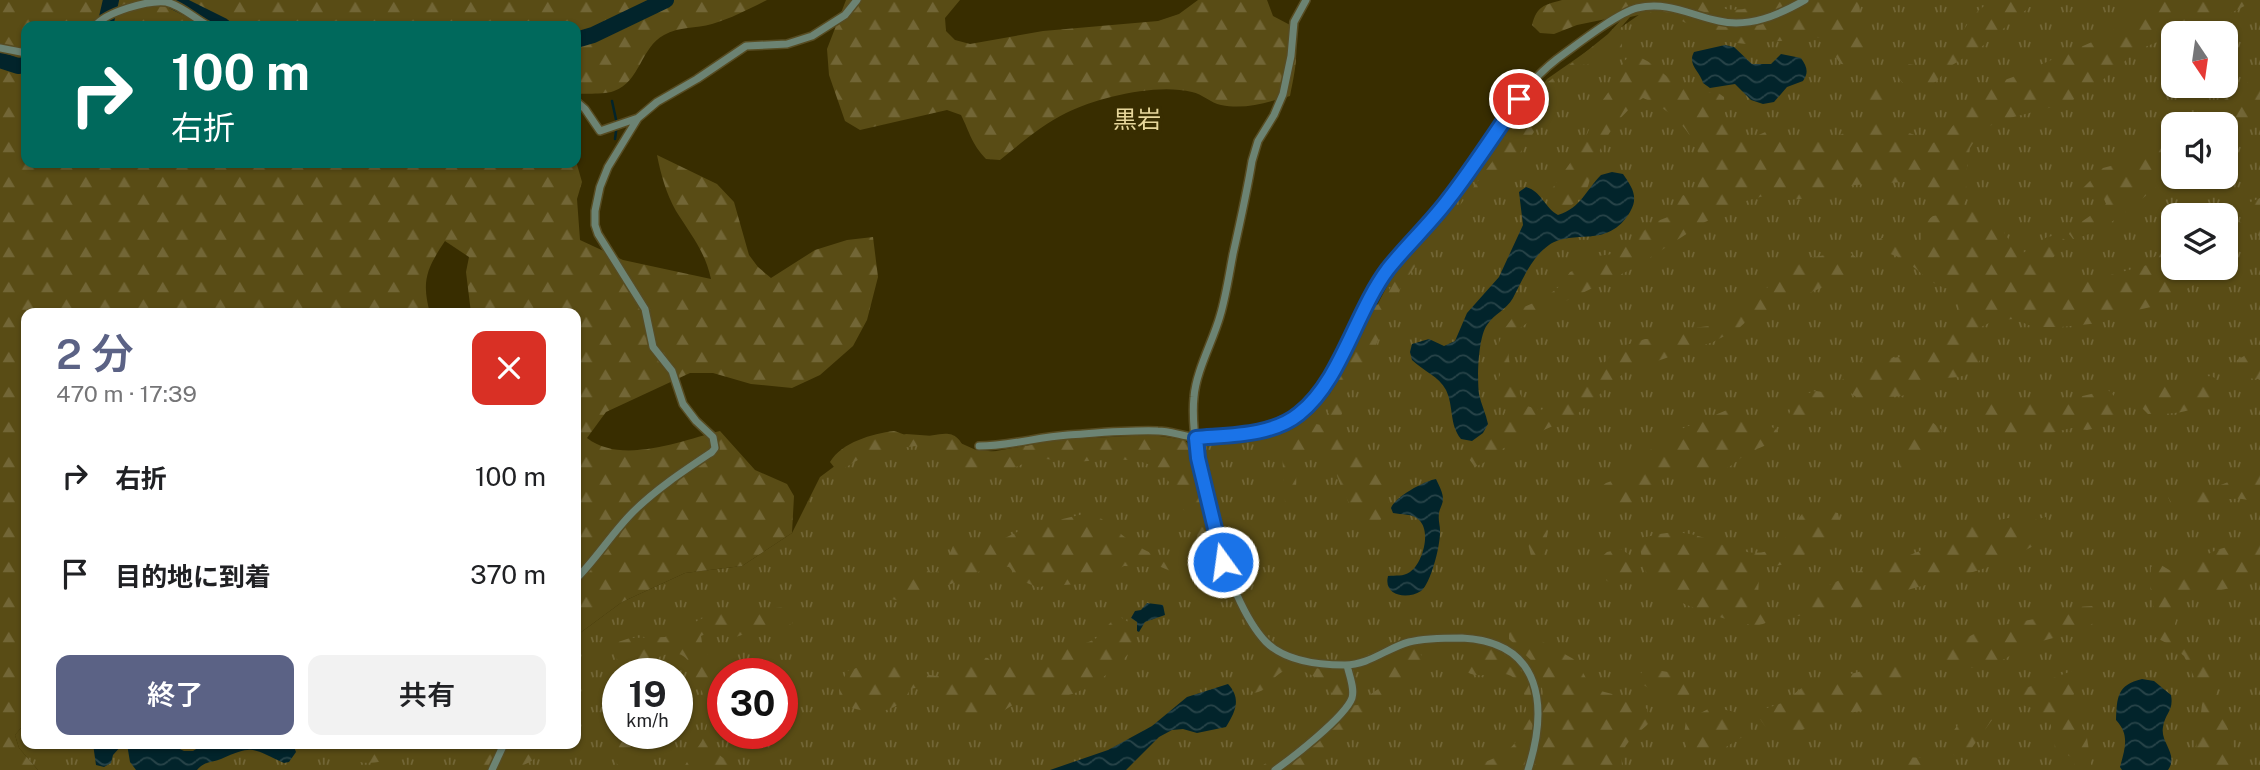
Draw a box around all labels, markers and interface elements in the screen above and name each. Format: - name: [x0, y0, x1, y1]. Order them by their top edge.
- north arrow: [2161, 21, 2238, 98]
- map controls: [2161, 21, 2238, 280]
- text: 100 m: [171, 43, 310, 101]
- icon: right: [56, 49, 147, 140]
- pin: [1489, 69, 1549, 129]
- icon: arrive: [1500, 80, 1538, 118]
- district label: 黒岩: [1113, 105, 1161, 133]
- text: 右折: [171, 109, 235, 146]
- button: sound: [2161, 112, 2238, 189]
- button: layers: [2161, 203, 2238, 280]
- text: 2 分: [56, 329, 134, 378]
- button: close: [472, 331, 546, 405]
- text: 470 m · 17:39: [56, 380, 197, 407]
- icon: right: [56, 457, 94, 495]
- text: 100 m: [475, 461, 546, 492]
- text: 右折: [115, 463, 167, 494]
- position arrow: [1186, 525, 1260, 599]
- icon: arrive: [56, 555, 94, 593]
- text: 370 m: [470, 559, 546, 590]
- text: 目的地に到着: [115, 561, 271, 592]
- button: 終了: [56, 655, 294, 735]
- button: 共有: [308, 655, 546, 735]
- speed limit sign: 30: [707, 658, 798, 749]
- text: 19: [628, 674, 667, 715]
- text: km/h: [626, 710, 669, 731]

